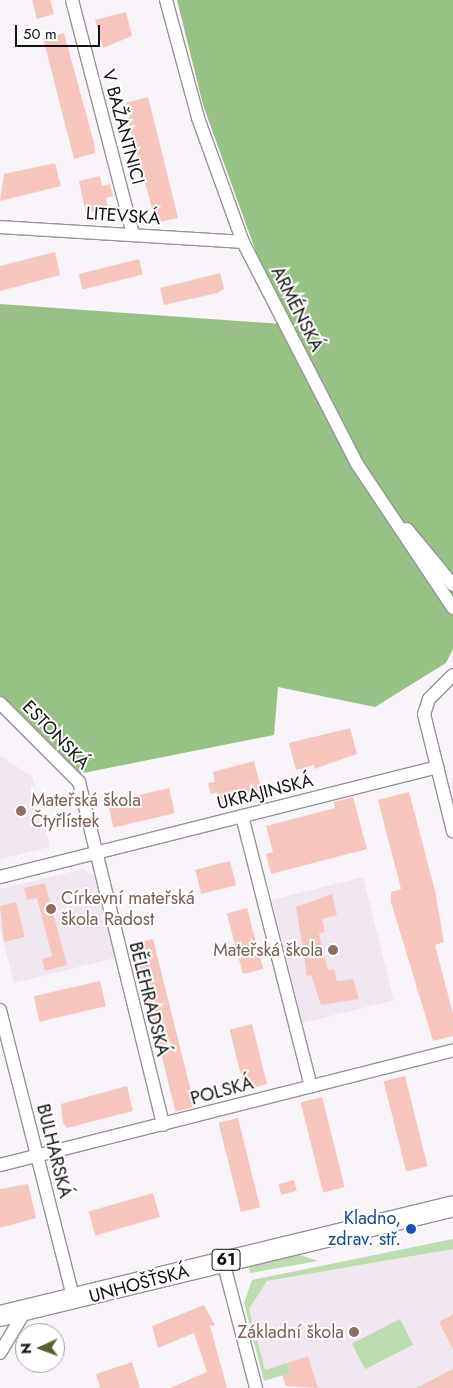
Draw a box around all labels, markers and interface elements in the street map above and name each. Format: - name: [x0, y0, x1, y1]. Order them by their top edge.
- scale bar: [18, 15, 102, 47]
- text: 50 m: [23, 23, 57, 45]
- street label: V BAŽANTNICI: [97, 67, 149, 187]
- street label: LITEVSKÁ: [85, 203, 161, 229]
- street label: ARMÉNSKÁ: [266, 263, 328, 355]
- street label: ESTONSKÁ: [18, 696, 94, 774]
- street label: UKRAJINSKÁ: [215, 770, 315, 814]
- place label: Mateřská škola Čtyřlístek: [31, 790, 141, 832]
- marker: Mateřská škola Čtyřlístek: [15, 805, 27, 817]
- place label: Církevní mateřská škola Radost: [61, 888, 195, 931]
- marker: Církevní mateřská škola Radost: [45, 903, 57, 915]
- place label: Mateřská škola: [213, 939, 323, 961]
- street label: BĚLEHRADSKÁ: [124, 940, 174, 1058]
- marker: Mateřská škola: [327, 944, 339, 956]
- street label: POLSKÁ: [188, 1072, 256, 1110]
- street label: BULHARSKÁ: [32, 1102, 76, 1200]
- place label: Kladno, zdrav. stř.: [328, 1208, 401, 1250]
- marker: Kladno, zdrav. stř.: [405, 1223, 417, 1235]
- road number: 61: [211, 1246, 241, 1274]
- street label: UNHOŠŤSKÁ: [87, 1260, 191, 1308]
- place label: Základní škola: [237, 1321, 344, 1343]
- north arrow: [15, 1323, 65, 1373]
- marker: Základní škola: [348, 1326, 360, 1338]
- text: N: [16, 1343, 36, 1354]

